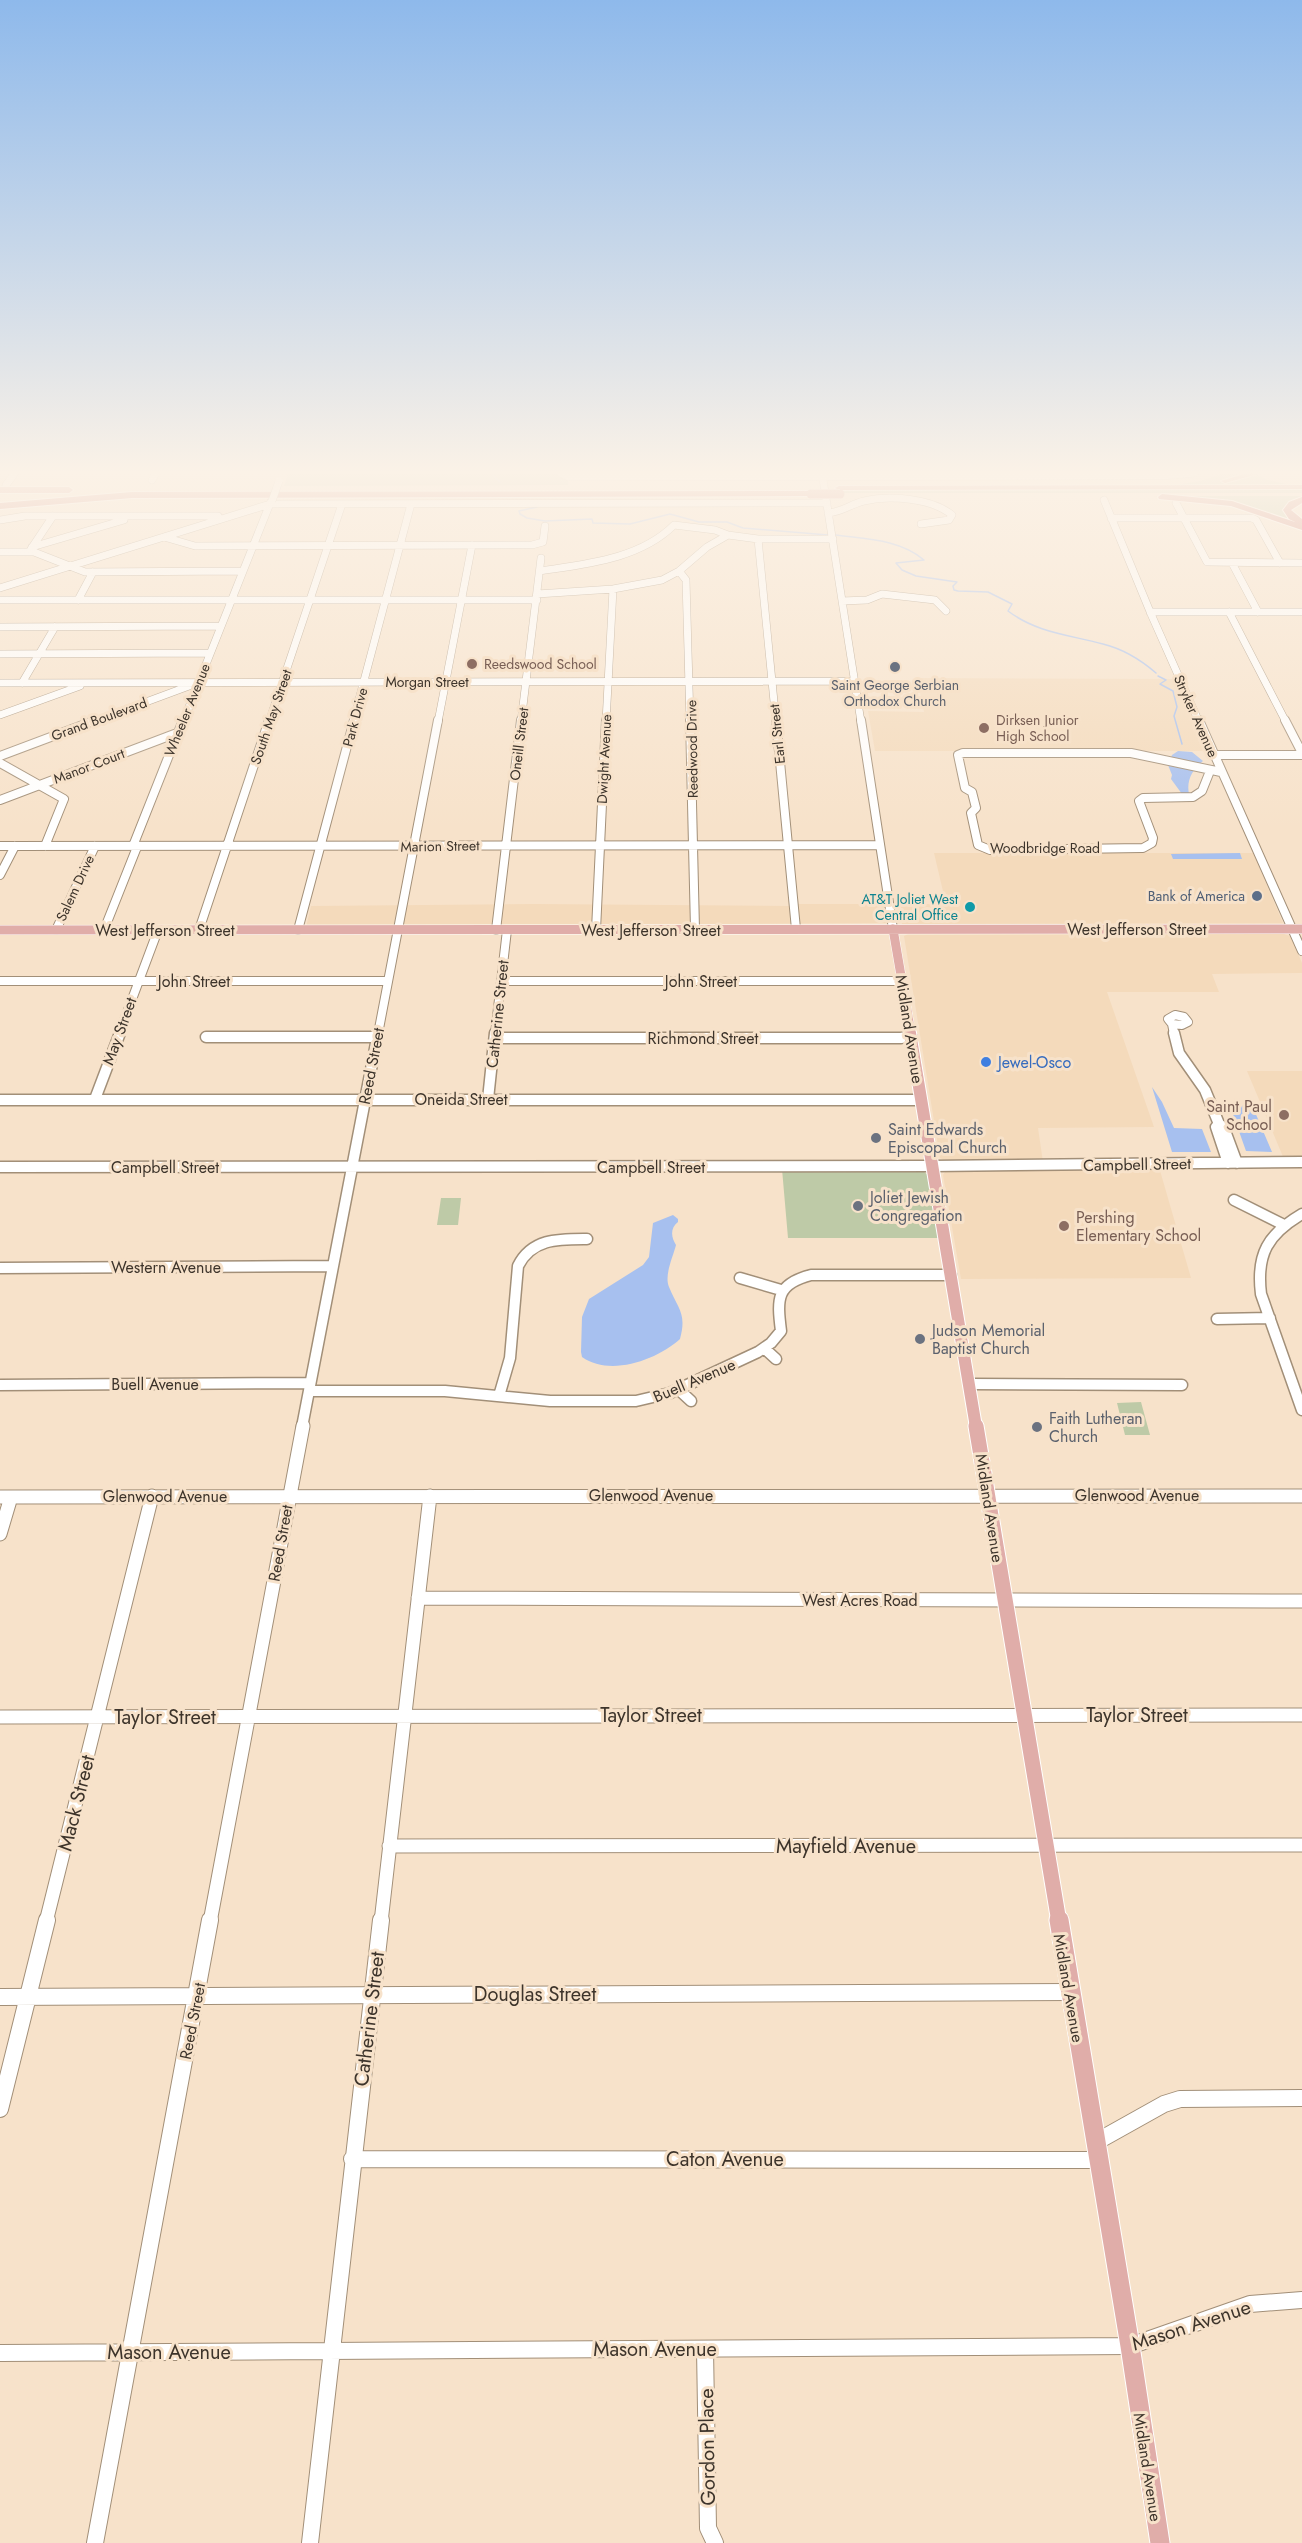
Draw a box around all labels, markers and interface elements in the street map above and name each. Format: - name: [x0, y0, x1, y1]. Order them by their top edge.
- place label: Reedswood School: [484, 654, 597, 674]
- marker: Reedswood School: [465, 657, 479, 671]
- marker: Saint George Serbian Orthodox Church: [888, 660, 902, 674]
- street label: Wheeler Avenue: [159, 661, 215, 759]
- street label: South May Street: [245, 666, 297, 767]
- street label: Morgan Street: [385, 672, 469, 692]
- street label: Stryker Avenue: [1169, 672, 1223, 760]
- place label: Saint George Serbian Orthodox Church: [831, 675, 959, 711]
- street label: Park Drive: [338, 685, 372, 749]
- street label: Grand Boulevard: [48, 692, 150, 746]
- street label: Reedwood Drive: [681, 700, 703, 798]
- street label: Earl Street: [764, 702, 790, 765]
- street label: Oneill Street: [505, 706, 533, 782]
- place label: Dirksen Junior High School: [996, 710, 1079, 746]
- street label: Dwight Avenue: [592, 714, 616, 804]
- marker: Dirksen Junior High School: [977, 721, 991, 735]
- street label: Manor Court: [50, 743, 128, 789]
- street label: Marion Street: [400, 835, 480, 857]
- street label: Woodbridge Road: [990, 838, 1100, 858]
- street label: Salem Drive: [51, 852, 99, 924]
- place label: Bank of America: [1148, 886, 1245, 906]
- place label: AT&T Joliet West Central Office: [861, 889, 959, 925]
- marker: Bank of America: [1250, 889, 1264, 903]
- marker: AT&T Joliet West Central Office: [963, 900, 977, 914]
- street label: West Jefferson Street: [1067, 918, 1207, 941]
- street label: West Jefferson Street: [95, 919, 235, 942]
- street label: West Jefferson Street: [581, 919, 721, 942]
- street label: Catherine Street: [480, 959, 515, 1069]
- street label: John Street: [156, 970, 230, 993]
- street label: John Street: [663, 970, 737, 993]
- street label: Midland Avenue: [890, 973, 929, 1085]
- street label: May Street: [97, 994, 142, 1068]
- street label: Reed Street: [353, 1026, 390, 1106]
- street label: Richmond Street: [648, 1027, 759, 1050]
- place label: Jewel-Osco: [996, 1051, 1071, 1074]
- marker: Jewel-Osco: [979, 1055, 993, 1069]
- street label: Oneida Street: [414, 1088, 508, 1111]
- place label: Saint Paul School: [1206, 1095, 1272, 1136]
- marker: Saint Paul School: [1277, 1108, 1291, 1122]
- place label: Saint Edwards Episcopal Church: [888, 1118, 1007, 1159]
- marker: Saint Edwards Episcopal Church: [869, 1131, 883, 1145]
- street label: Campbell Street: [1083, 1152, 1191, 1177]
- street label: Campbell Street: [111, 1156, 219, 1179]
- street label: Campbell Street: [597, 1156, 705, 1179]
- place label: Joliet Jewish Congregation: [868, 1186, 963, 1227]
- marker: Joliet Jewish Congregation: [851, 1199, 865, 1213]
- place label: Pershing Elementary School: [1076, 1206, 1201, 1247]
- marker: Pershing Elementary School: [1057, 1219, 1071, 1233]
- street label: Western Avenue: [111, 1256, 221, 1279]
- place label: Judson Memorial Baptist Church: [930, 1319, 1045, 1360]
- marker: Judson Memorial Baptist Church: [913, 1332, 927, 1346]
- street label: Buell Avenue: [649, 1353, 739, 1408]
- street label: Buell Avenue: [111, 1373, 199, 1396]
- place label: Faith Lutheran Church: [1049, 1407, 1143, 1448]
- marker: Faith Lutheran Church: [1030, 1420, 1044, 1434]
- street label: Midland Avenue: [970, 1452, 1009, 1564]
- street label: Glenwood Avenue: [589, 1484, 713, 1507]
- street label: Glenwood Avenue: [1075, 1484, 1199, 1507]
- street label: Glenwood Avenue: [103, 1485, 227, 1508]
- street label: Reed Street: [262, 1503, 299, 1583]
- street label: West Acres Road: [802, 1589, 918, 1612]
- street label: Taylor Street: [600, 1701, 702, 1730]
- street label: Taylor Street: [1086, 1701, 1188, 1730]
- street label: Taylor Street: [114, 1703, 216, 1732]
- street label: Mack Street: [51, 1752, 102, 1854]
- street label: Mayfield Avenue: [776, 1832, 916, 1861]
- street label: Midland Avenue: [1048, 1932, 1089, 2044]
- street label: Catherine Street: [347, 1950, 392, 2088]
- street label: Douglas Street: [474, 1980, 596, 2009]
- street label: Reed Street: [174, 1981, 211, 2061]
- street label: Caton Avenue: [666, 2145, 784, 2174]
- street label: Mason Avenue: [1128, 2293, 1254, 2358]
- street label: Mason Avenue: [593, 2335, 717, 2364]
- street label: Mason Avenue: [107, 2338, 231, 2367]
- street label: Gordon Place: [692, 2388, 723, 2506]
- street label: Midland Avenue: [1128, 2411, 1167, 2523]

